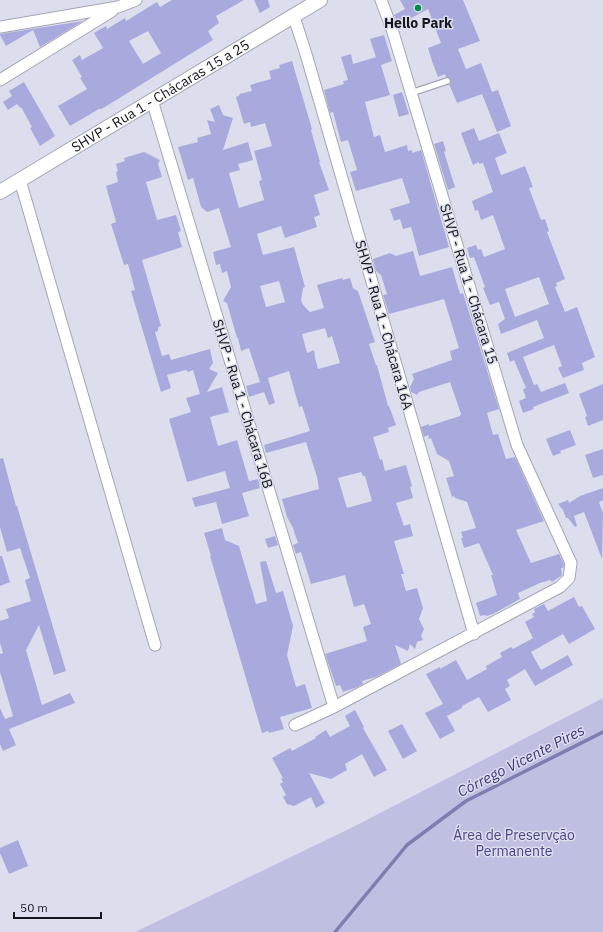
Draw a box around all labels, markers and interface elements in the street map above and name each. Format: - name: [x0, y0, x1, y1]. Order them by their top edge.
- marker: Hello Park: [413, 3, 423, 13]
- place label: Hello Park: [384, 14, 453, 32]
- street label: SHVP - Rua 1 - Chácaras 15 a 25: [68, 35, 253, 156]
- street label: SHVP - Rua 1 - Chácara 15: [436, 202, 502, 366]
- street label: SHVP - Rua 1 - Chácara 16A: [351, 238, 417, 412]
- street label: SHVP - Rua 1 - Chácara 16B: [209, 317, 277, 491]
- water label: Córrego Vicente Pires: [454, 720, 588, 801]
- park label: Área de Preservção Permanente: [453, 825, 575, 860]
- scale bar: [14, 894, 101, 920]
- text: 50 m: [20, 900, 48, 915]

